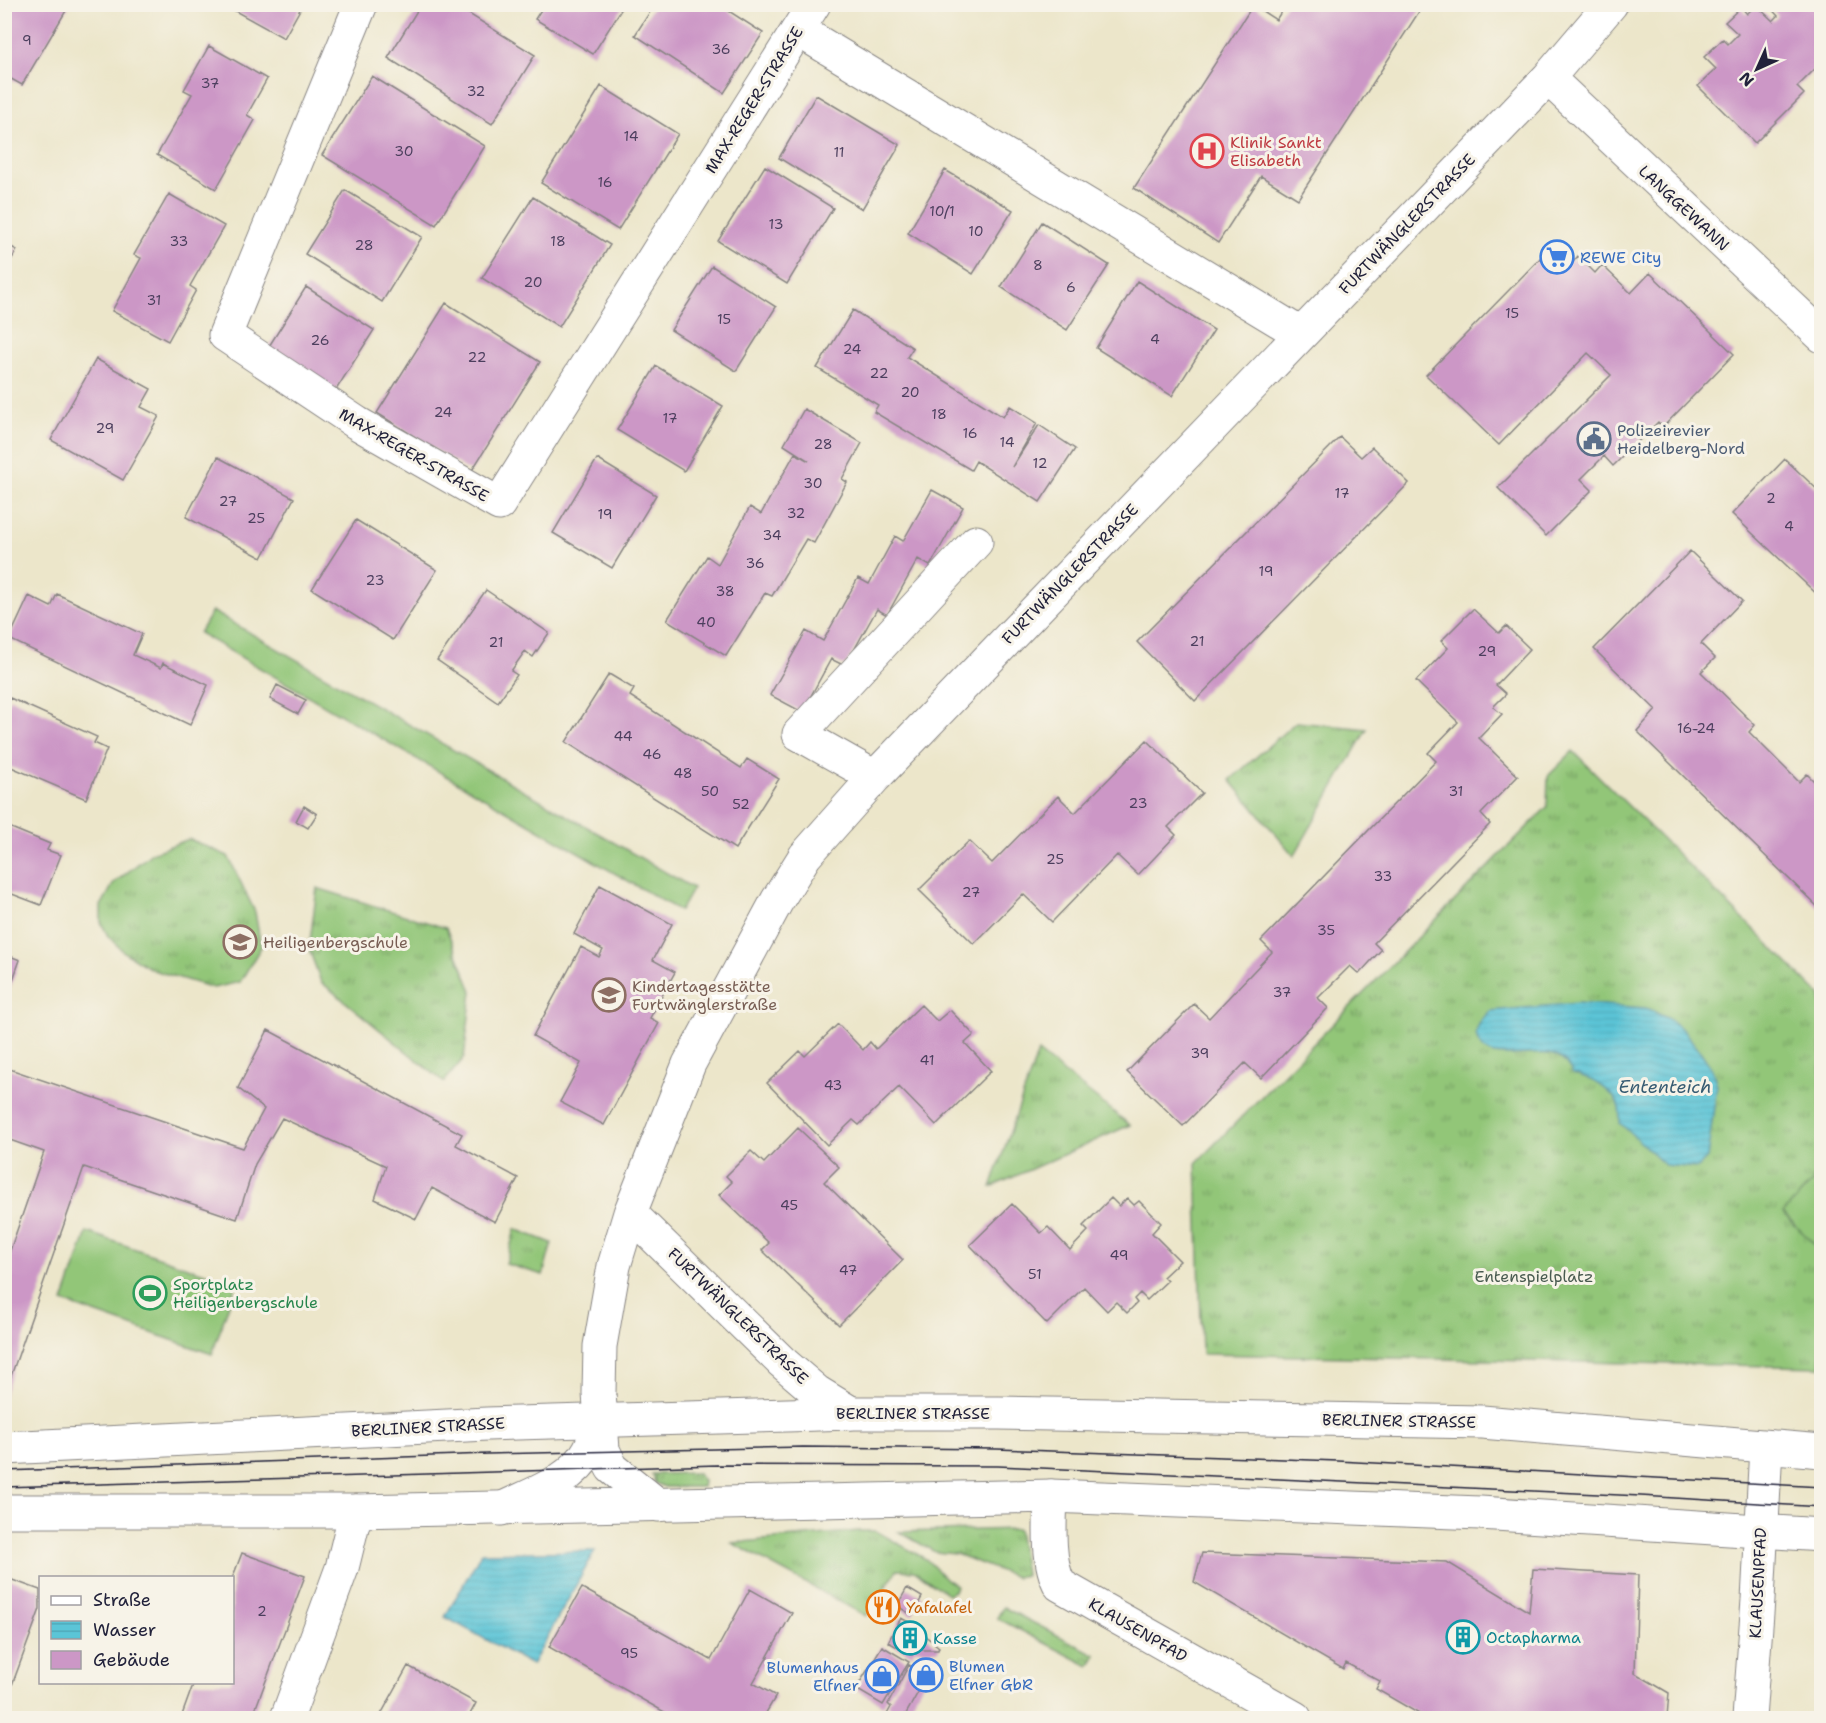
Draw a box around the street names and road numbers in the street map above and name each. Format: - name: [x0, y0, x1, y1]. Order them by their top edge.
- street label: MAX-REGER-STRASSE: [700, 23, 808, 177]
- street label: FURTWÄNGLERSTRASSE: [1334, 149, 1480, 299]
- street label: LANGGEWANN: [1634, 161, 1734, 255]
- street label: MAX-REGER-STRASSE: [335, 403, 493, 507]
- street label: FURTWÄNGLERSTRASSE: [997, 499, 1143, 649]
- street label: FURTWÄNGLERSTRASSE: [663, 1243, 813, 1389]
- street label: BERLINER STRASSE: [836, 1403, 990, 1424]
- street label: BERLINER STRASSE: [1322, 1409, 1476, 1433]
- street label: BERLINER STRASSE: [351, 1412, 505, 1442]
- street label: KLAUSENPFAD: [1745, 1527, 1771, 1639]
- street label: KLAUSENPFAD: [1085, 1593, 1191, 1667]

